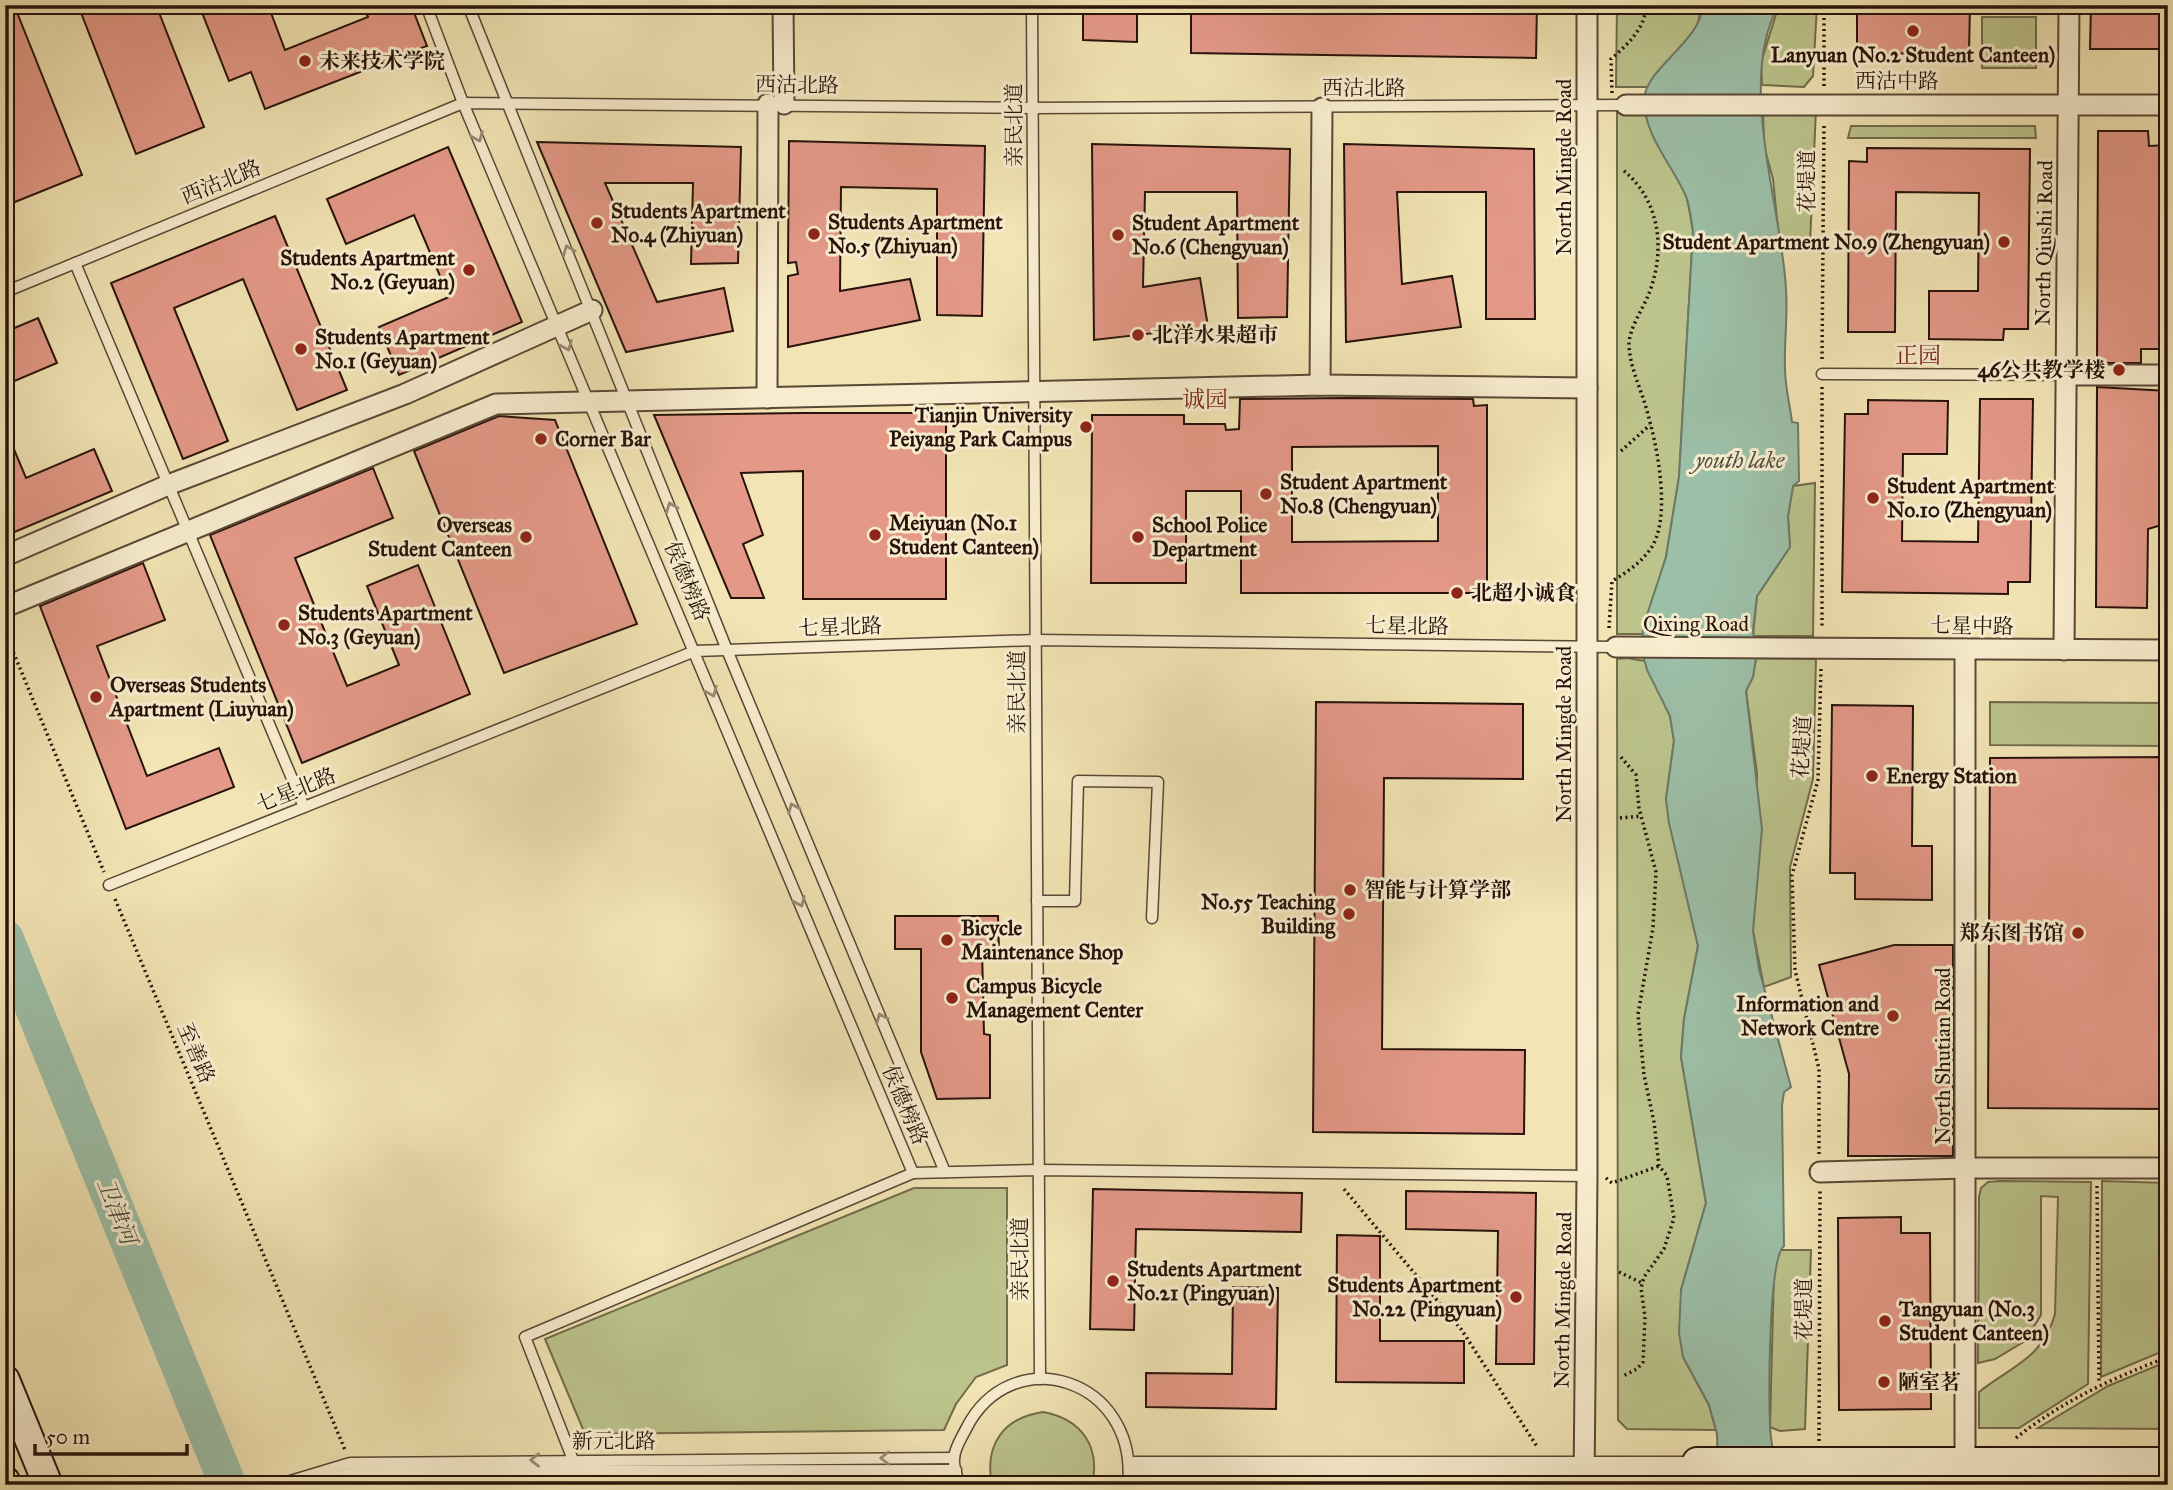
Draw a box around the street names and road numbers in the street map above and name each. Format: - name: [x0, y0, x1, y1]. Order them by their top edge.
- street label: 西沽中路: [1855, 68, 1939, 94]
- street label: 西沽北路: [755, 71, 839, 99]
- street label: 西沽北路: [1322, 75, 1406, 101]
- street label: North Mingde Road: [1551, 78, 1577, 255]
- street label: 亲民北道: [1001, 83, 1027, 167]
- street label: 花堤道: [1794, 150, 1820, 213]
- street label: 西沽北路: [177, 154, 265, 210]
- street label: North Qiushi Road: [2030, 160, 2058, 326]
- street label: 侯德榜路: [659, 537, 715, 625]
- street label: Qixing Road: [1643, 611, 1750, 637]
- street label: 七星北路: [1365, 612, 1449, 640]
- street label: 七星中路: [1930, 612, 2014, 640]
- street label: 七星北路: [798, 613, 882, 641]
- street label: North Mingde Road: [1551, 645, 1577, 822]
- street label: 亲民北道: [1004, 650, 1030, 734]
- street label: 花堤道: [1787, 715, 1817, 779]
- street label: 七星北路: [252, 762, 340, 818]
- street label: North Shutian Road: [1930, 967, 1956, 1145]
- street label: 至善路: [172, 1019, 220, 1087]
- street label: 侯德榜路: [877, 1061, 933, 1149]
- street label: North Mingde Road: [1548, 1211, 1578, 1389]
- street label: 亲民北道: [1007, 1217, 1033, 1301]
- street label: 花堤道: [1791, 1278, 1817, 1341]
- street label: 新元北路: [572, 1428, 656, 1454]

